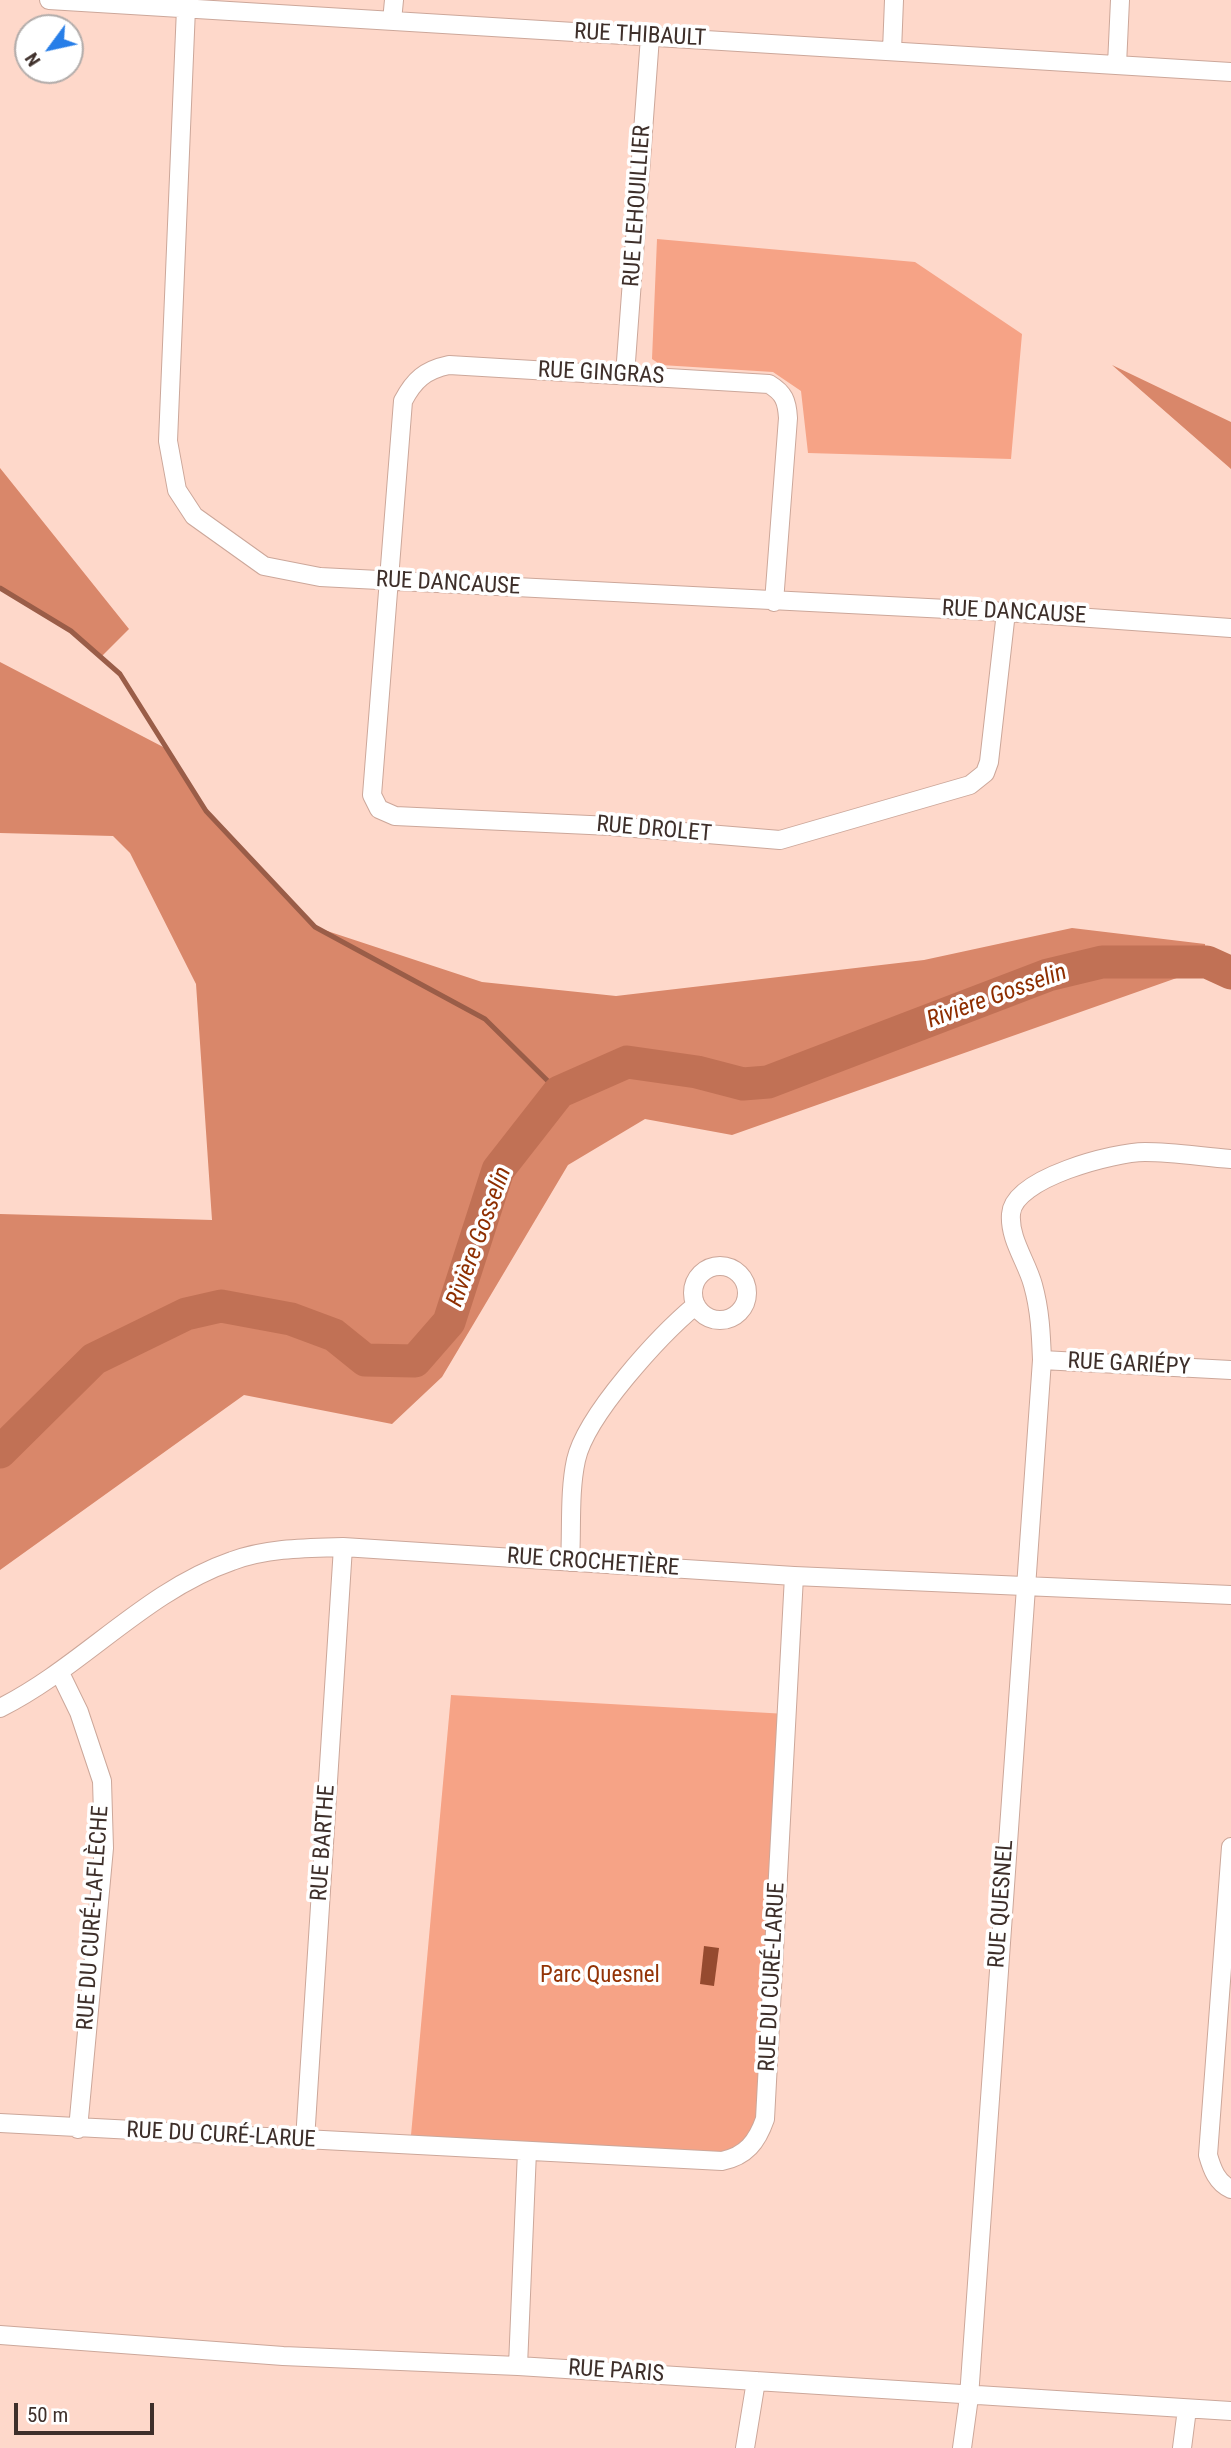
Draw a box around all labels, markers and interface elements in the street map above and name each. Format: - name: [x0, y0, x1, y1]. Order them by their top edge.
- north arrow: [14, 14, 84, 84]
- street label: RUE THIBAULT: [573, 19, 707, 53]
- text: N: [20, 48, 45, 71]
- street label: RUE LEHOUILLIER: [619, 124, 657, 288]
- street label: RUE GINGRAS: [537, 357, 665, 391]
- street label: RUE DANCAUSE: [375, 566, 521, 602]
- street label: RUE DANCAUSE: [941, 595, 1087, 631]
- street label: RUE DROLET: [595, 811, 713, 849]
- water label: Rivière Gosselin: [923, 958, 1071, 1036]
- water label: Rivière Gosselin: [441, 1163, 519, 1311]
- street label: RUE GARIÉPY: [1067, 1348, 1191, 1382]
- street label: RUE CROCHETIÈRE: [506, 1543, 680, 1583]
- street label: RUE BARTHE: [306, 1784, 342, 1902]
- street label: RUE DU CURÉ-LAFLÈCHE: [72, 1805, 116, 2031]
- street label: RUE QUESNEL: [984, 1839, 1020, 1969]
- street label: RUE DU CURÉ-LARUE: [754, 1882, 792, 2072]
- park label: Parc Quesnel: [540, 1962, 660, 1990]
- street label: RUE DU CURÉ-LARUE: [126, 2117, 316, 2155]
- street label: RUE PARIS: [567, 2355, 665, 2389]
- scale bar: [18, 2388, 158, 2432]
- text: 50 m: [27, 2403, 68, 2427]

